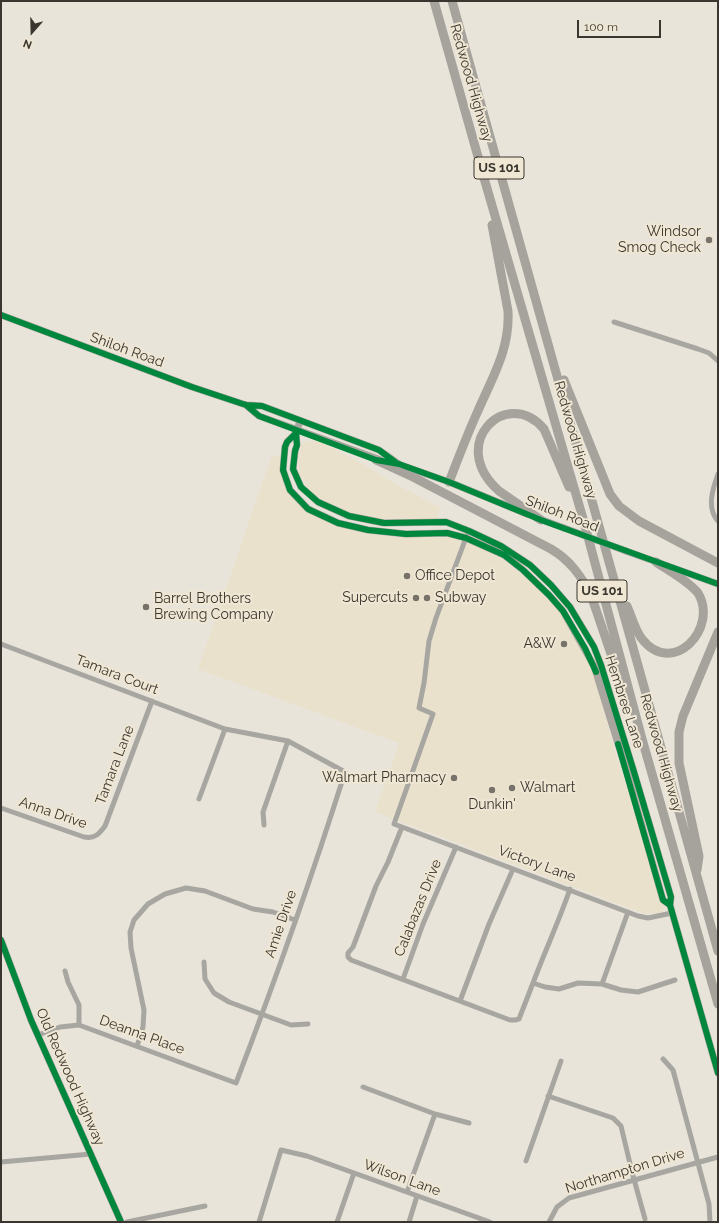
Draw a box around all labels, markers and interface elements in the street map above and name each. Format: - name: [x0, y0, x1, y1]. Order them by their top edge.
- north arrow: [12, 12, 52, 52]
- scale bar: [579, 12, 663, 38]
- text: 100 m: [584, 20, 618, 34]
- street label: Redwood Highway: [446, 22, 496, 144]
- text: N: [22, 36, 34, 51]
- road number: US 101: [474, 157, 524, 179]
- place label: Windsor Smog Check: [618, 224, 701, 256]
- marker: Windsor Smog Check: [704, 235, 714, 245]
- street label: Shiloh Road: [88, 329, 166, 371]
- street label: Redwood Highway: [550, 379, 600, 501]
- street label: Shiloh Road: [523, 492, 601, 536]
- place label: Office Depot: [415, 568, 495, 584]
- marker: Office Depot: [402, 571, 412, 581]
- road number: US 101: [577, 580, 627, 602]
- place label: Supercuts: [342, 590, 408, 606]
- place label: Subway: [435, 590, 486, 606]
- place label: Barrel Brothers Brewing Company: [154, 591, 274, 624]
- marker: Supercuts: [411, 593, 421, 603]
- marker: Subway: [422, 593, 432, 603]
- marker: Barrel Brothers Brewing Company: [141, 602, 151, 612]
- place label: A&W: [523, 636, 556, 652]
- marker: A&W: [559, 639, 569, 649]
- street label: Tamara Court: [73, 652, 161, 698]
- street label: Hembree Lane: [601, 653, 647, 751]
- street label: Redwood Highway: [636, 692, 686, 814]
- street label: Tamara Lane: [92, 723, 138, 807]
- place label: Walmart Pharmacy: [322, 770, 446, 786]
- marker: Walmart Pharmacy: [449, 773, 459, 783]
- place label: Walmart: [520, 780, 575, 796]
- marker: Walmart: [507, 783, 517, 793]
- marker: Dunkin': [487, 785, 497, 795]
- street label: Anna Drive: [17, 794, 89, 832]
- place label: Dunkin': [468, 797, 516, 813]
- street label: Victory Lane: [496, 842, 578, 886]
- street label: Calabazas Drive: [391, 857, 445, 959]
- street label: Amie Drive: [262, 888, 300, 960]
- street label: Old Redwood Highway: [32, 1006, 108, 1148]
- street label: Deanna Place: [97, 1012, 187, 1058]
- street label: Northampton Drive: [563, 1145, 687, 1197]
- street label: Wilson Lane: [361, 1156, 443, 1200]

